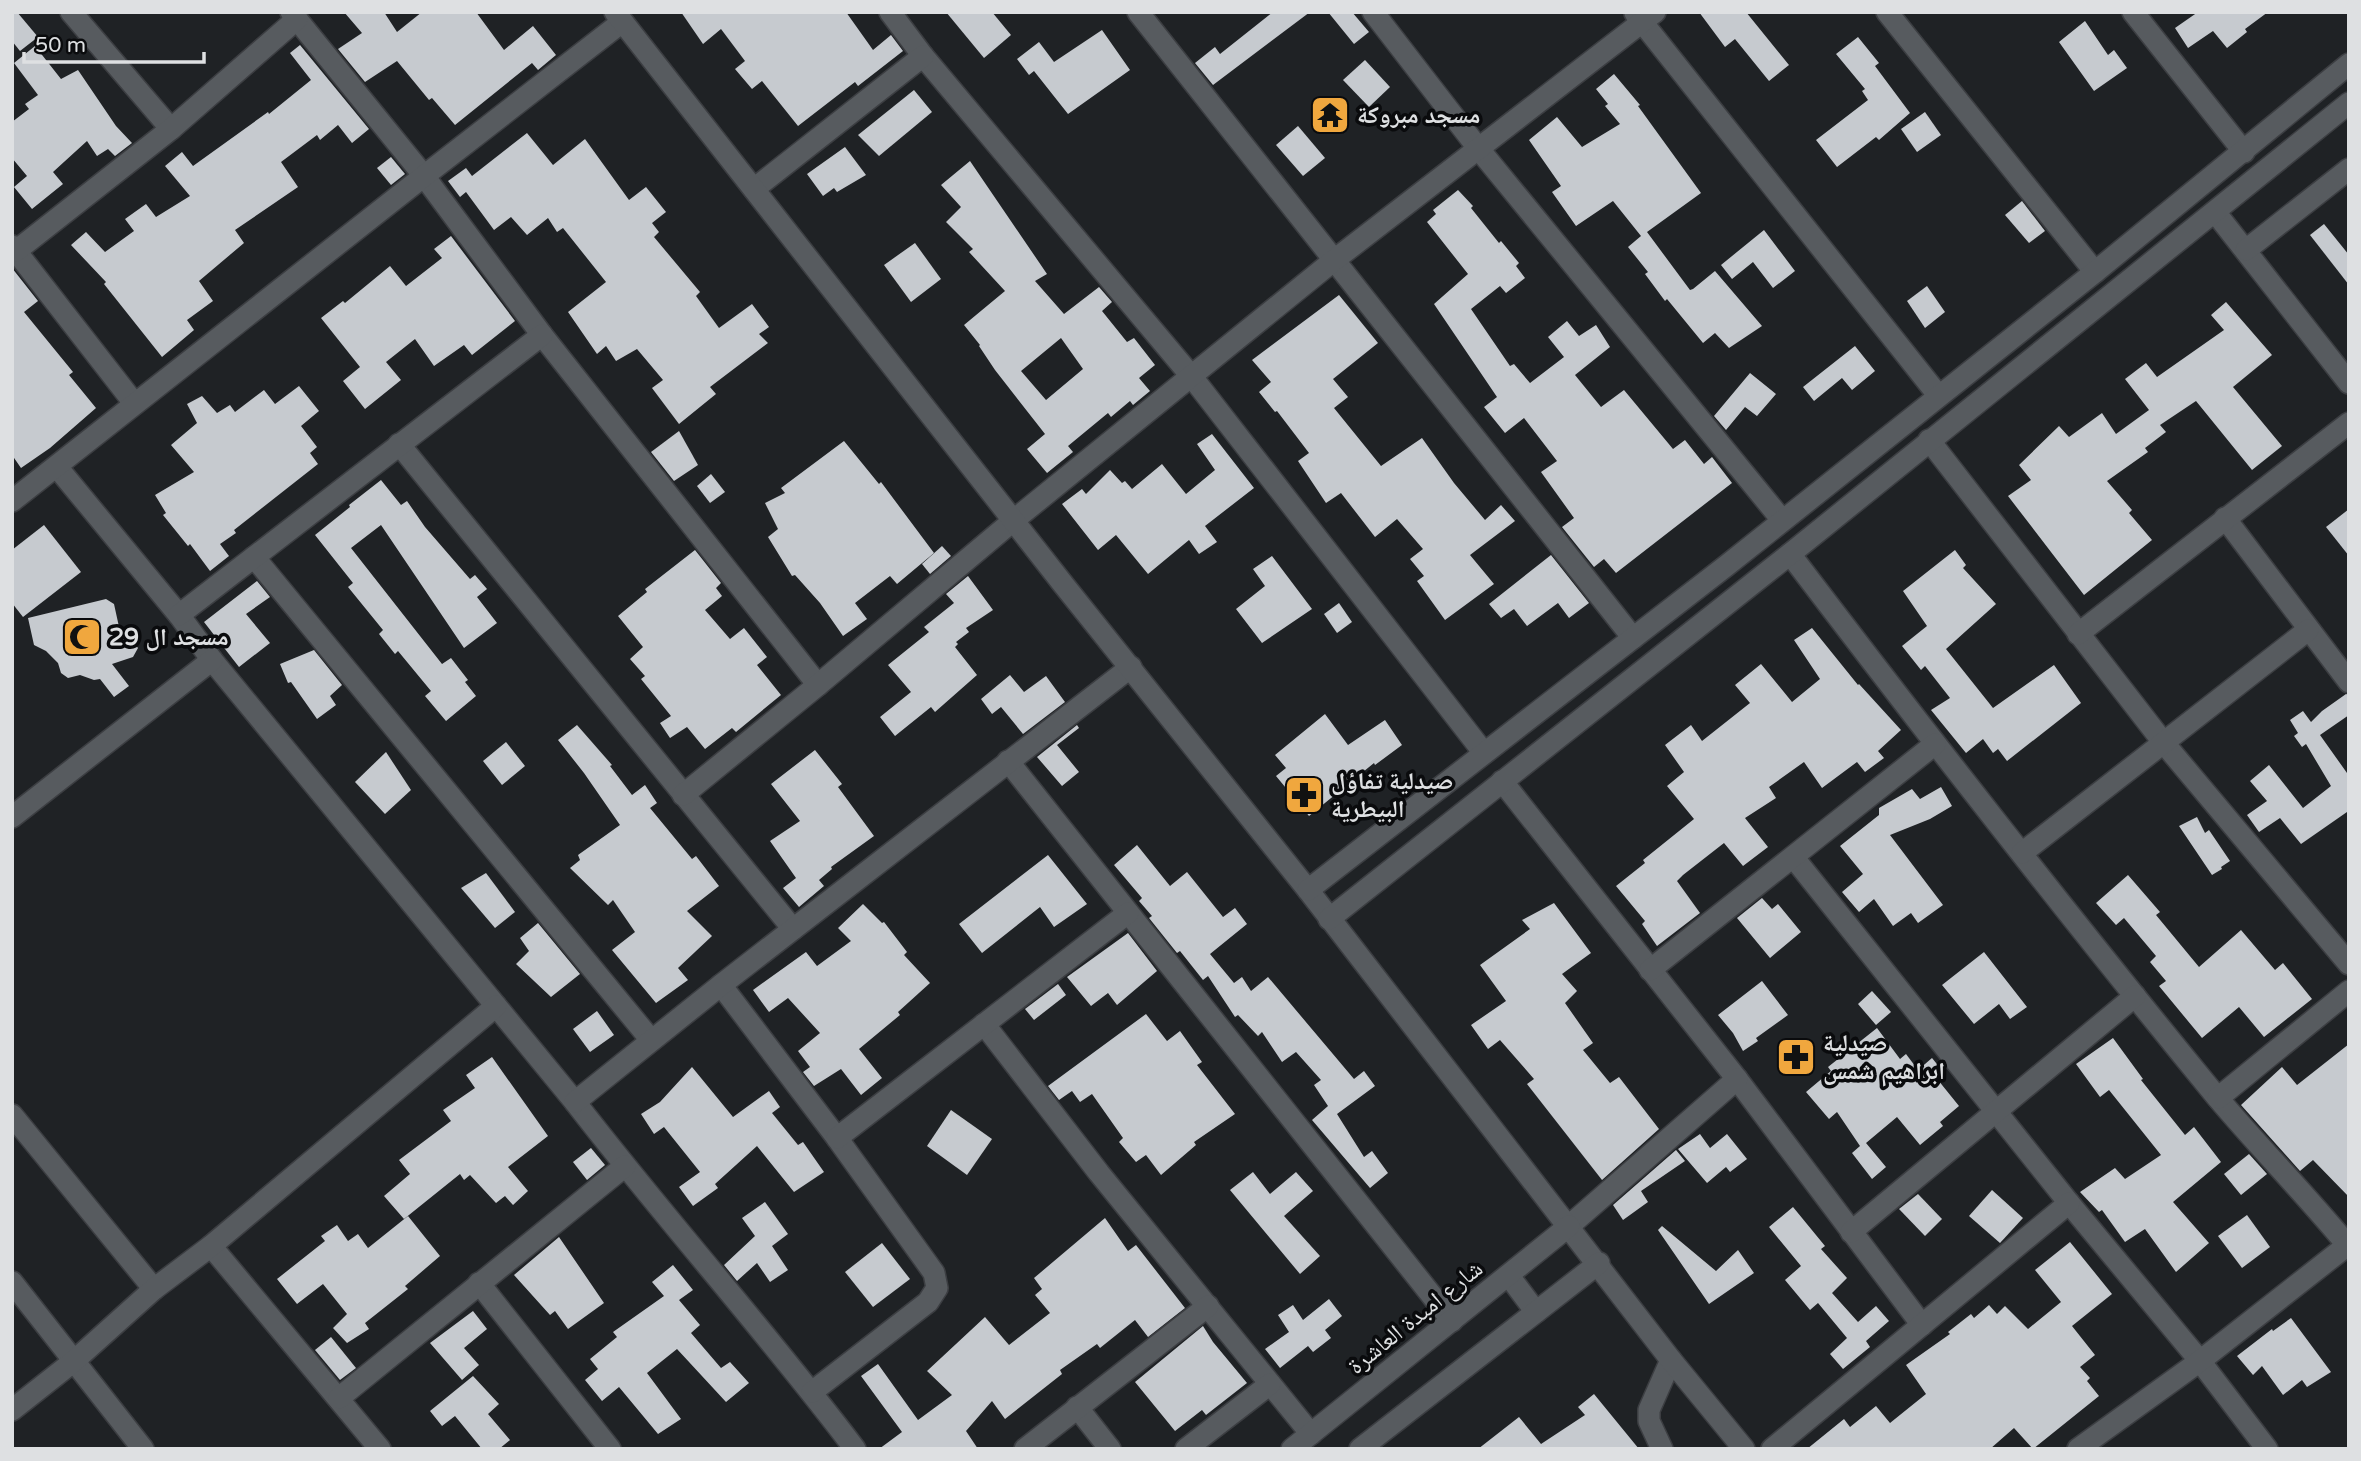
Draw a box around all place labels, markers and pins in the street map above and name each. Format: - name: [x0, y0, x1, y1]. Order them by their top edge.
- temple icon: مسجد مبروكة: [1309, 94, 1351, 136]
- place label: مسجد مبروكة: [1357, 101, 1480, 130]
- mosque icon: مسجد ال 29: [61, 616, 103, 658]
- place label: مسجد ال 29: [109, 623, 229, 652]
- place label: صيدلية تفاؤل البيطرية: [1331, 767, 1453, 824]
- pharmacy icon: صيدلية تفاؤل البيطرية: [1283, 774, 1325, 816]
- place label: صيدلية ابراهيم شمس: [1823, 1029, 1945, 1087]
- pharmacy icon: صيدلية ابراهيم شمس: [1775, 1036, 1817, 1078]

